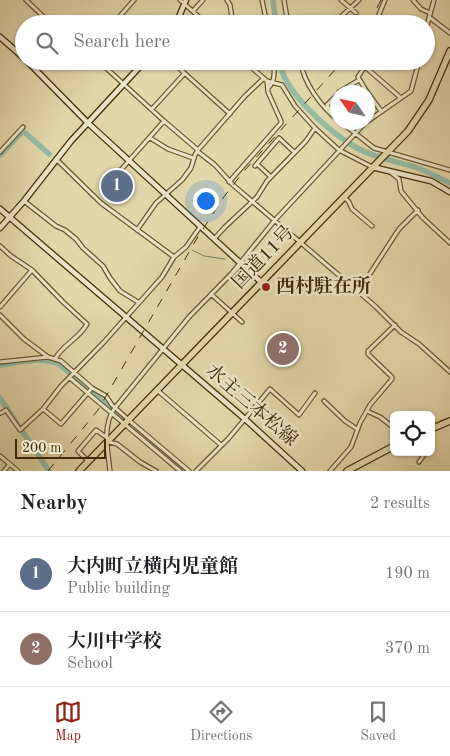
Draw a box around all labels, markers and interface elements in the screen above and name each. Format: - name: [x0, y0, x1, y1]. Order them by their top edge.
- search box: [15, 15, 435, 70]
- icon: search: [33, 29, 61, 57]
- text: Search here: [73, 33, 170, 52]
- north arrow: [330, 85, 375, 130]
- pin: 1: [101, 167, 133, 205]
- your location: [193, 188, 219, 214]
- street label: 国道11号: [228, 222, 298, 293]
- place label: 西村駐在所: [276, 275, 371, 297]
- marker: 西村駐在所: [260, 281, 272, 293]
- pin: 2: [267, 330, 299, 368]
- street label: 水主三本松線: [202, 359, 302, 451]
- map controls: [390, 411, 435, 456]
- button: locate: [390, 411, 435, 456]
- scale bar: [15, 436, 106, 459]
- text: 200 m: [22, 441, 61, 455]
- text: Nearby: [20, 493, 88, 514]
- text: 2 results: [370, 496, 430, 512]
- text: 大内町立横内児童館: [67, 558, 238, 577]
- text: 1: [31, 566, 41, 582]
- text: 190 m: [385, 566, 430, 582]
- text: Public building: [67, 581, 170, 597]
- text: 大川中学校: [67, 633, 162, 652]
- text: 2: [31, 641, 41, 657]
- text: 370 m: [385, 641, 430, 657]
- text: School: [67, 656, 113, 672]
- tab: Map: [54, 698, 82, 745]
- tab: Directions: [190, 698, 252, 745]
- tab: Saved: [360, 698, 396, 745]

